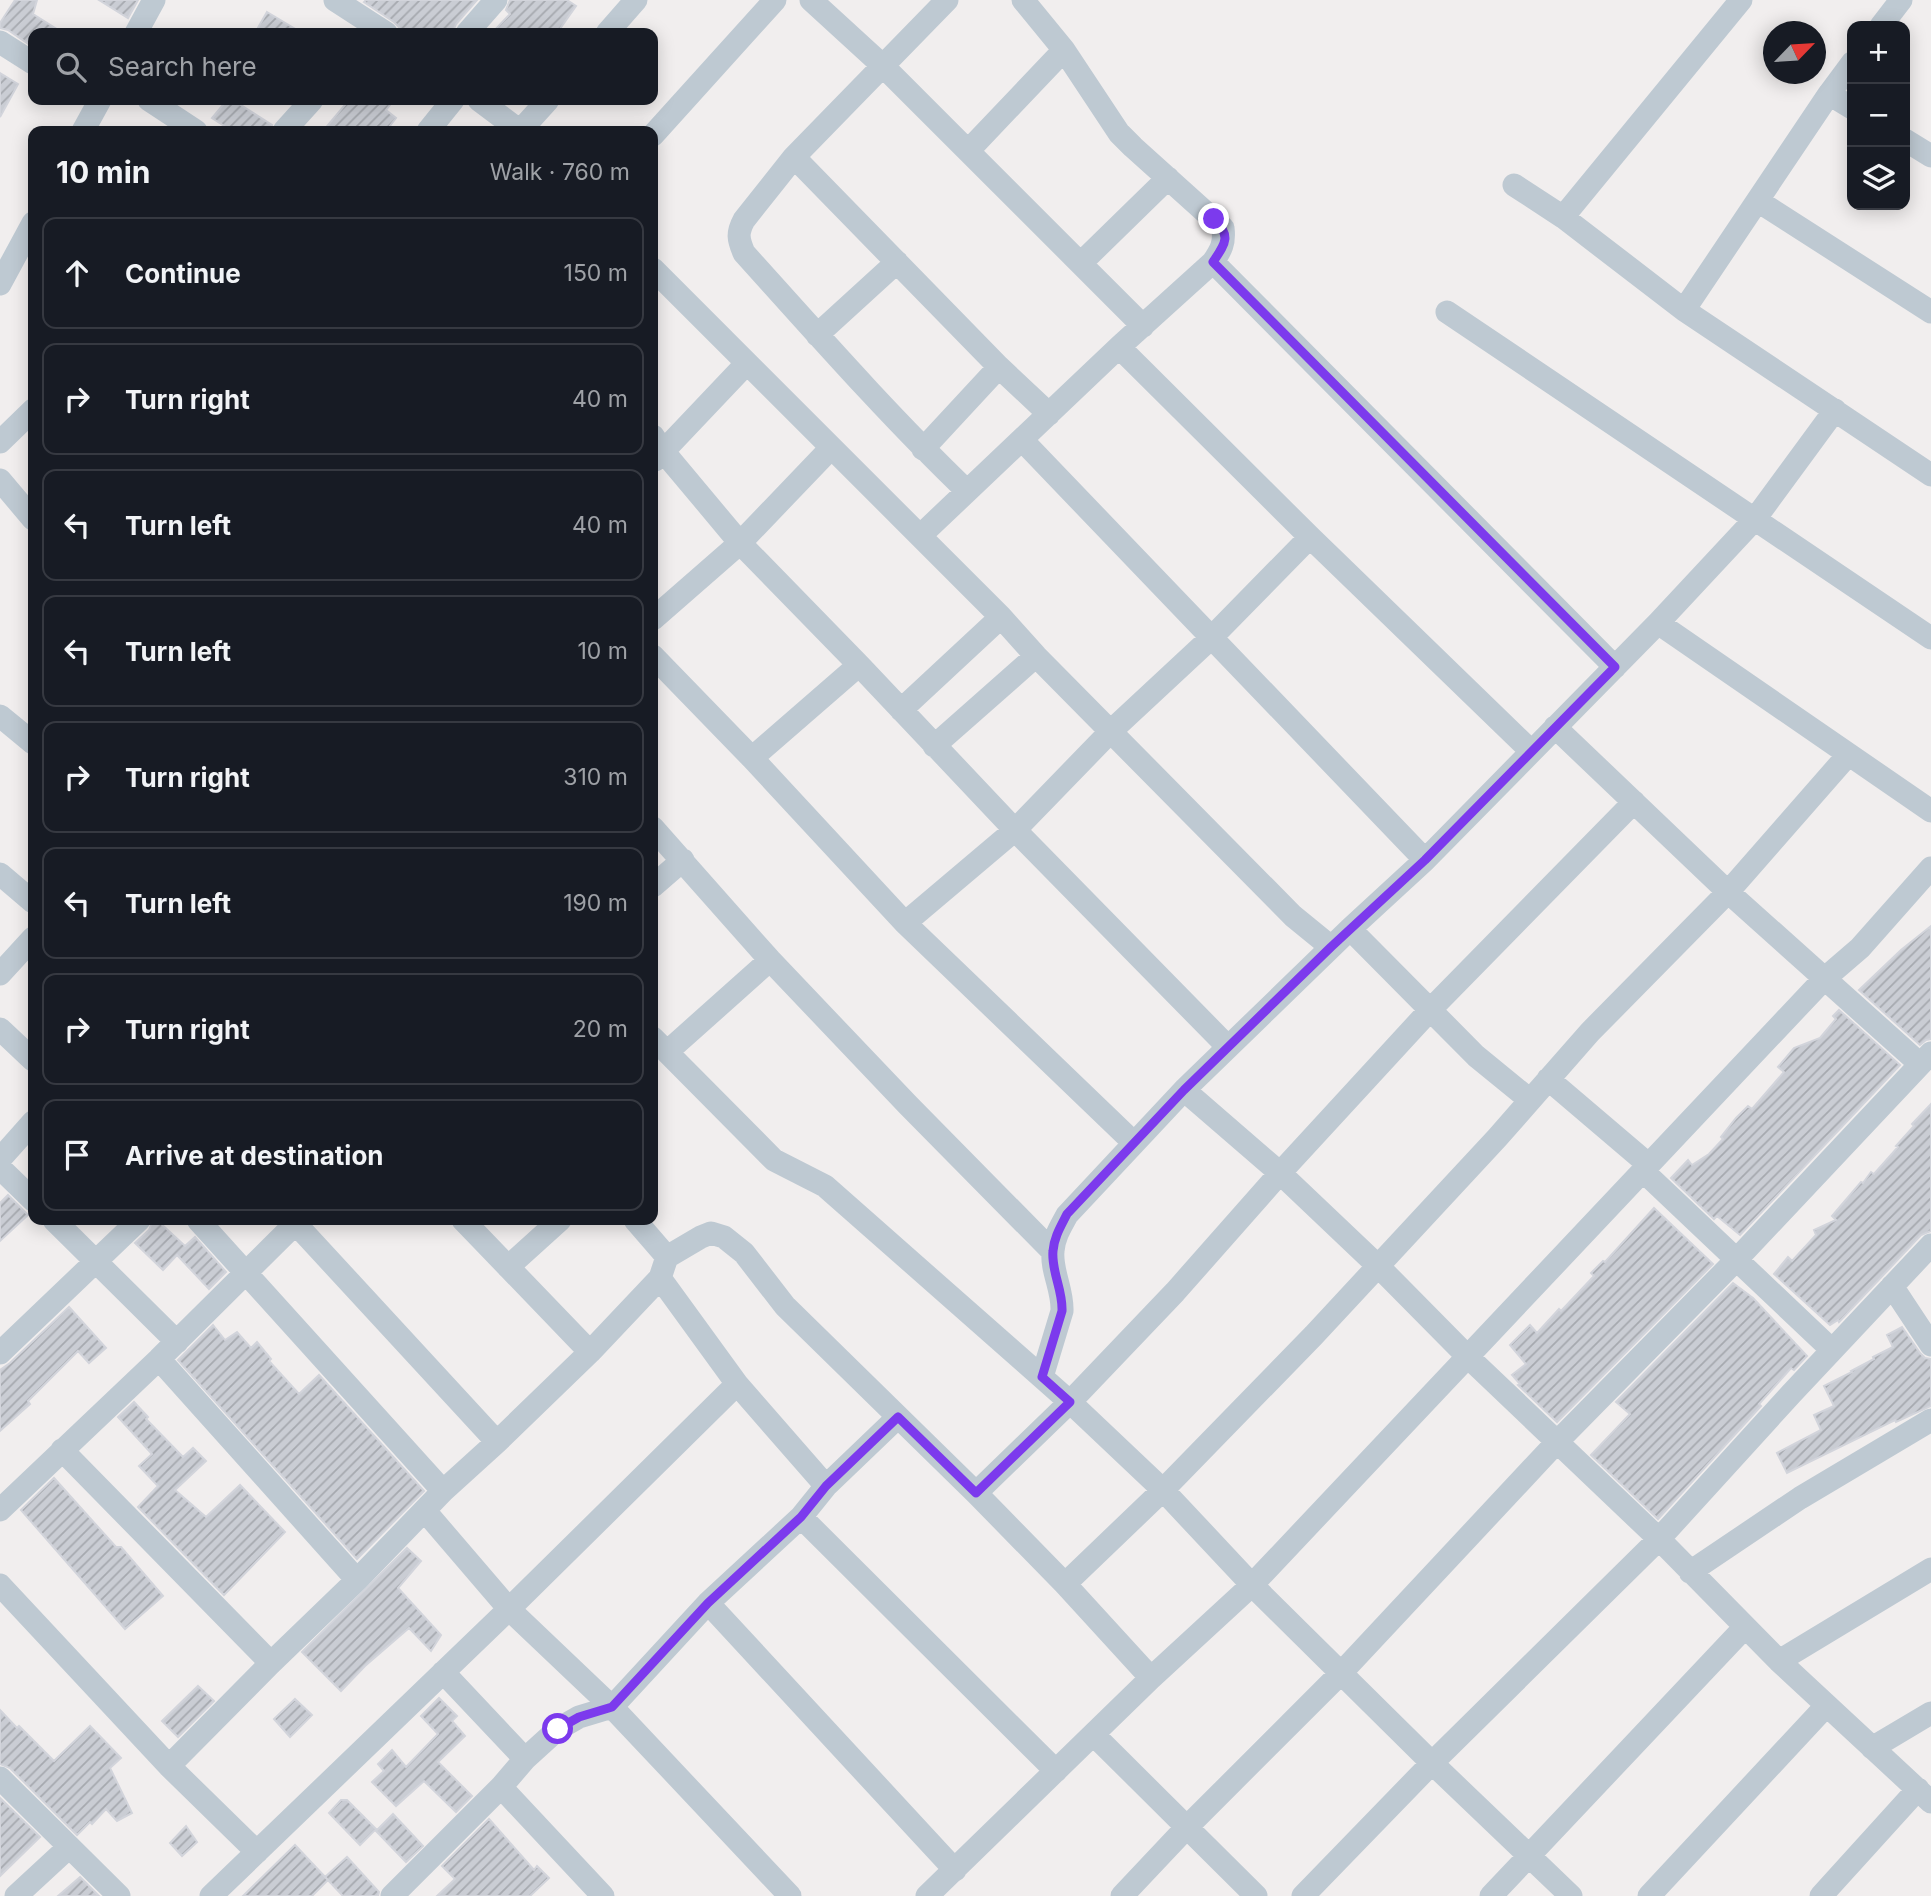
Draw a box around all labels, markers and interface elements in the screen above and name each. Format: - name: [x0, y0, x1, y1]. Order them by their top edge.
- north arrow: [1763, 21, 1826, 84]
- map controls: [1847, 21, 1910, 210]
- button: +: [1847, 21, 1910, 84]
- search box: [28, 28, 658, 105]
- icon: search: [52, 48, 90, 86]
- text: Search here: [108, 51, 257, 82]
- button: −: [1847, 84, 1910, 147]
- button: layers: [1847, 147, 1910, 210]
- text: 10 min: [56, 154, 150, 190]
- text: Walk · 760 m: [490, 158, 630, 186]
- route end: [1198, 203, 1229, 234]
- icon: ahead: [58, 254, 96, 292]
- text: Continue: [125, 258, 241, 289]
- text: 150 m: [564, 259, 628, 287]
- icon: right: [58, 380, 96, 418]
- text: Turn right: [125, 384, 250, 415]
- text: 40 m: [572, 385, 628, 413]
- icon: left: [58, 506, 96, 544]
- text: Turn left: [125, 510, 231, 541]
- text: 40 m: [572, 511, 628, 539]
- icon: left: [58, 632, 96, 670]
- text: Turn left: [125, 636, 231, 667]
- text: 10 m: [578, 637, 628, 665]
- icon: right: [58, 758, 96, 796]
- text: Turn right: [125, 762, 250, 793]
- text: 310 m: [563, 763, 628, 791]
- icon: left: [58, 884, 96, 922]
- text: Turn left: [125, 888, 231, 919]
- text: 190 m: [563, 889, 628, 917]
- icon: right: [58, 1010, 96, 1048]
- text: Turn right: [125, 1014, 250, 1045]
- text: 20 m: [573, 1015, 628, 1043]
- icon: arrive: [58, 1136, 96, 1174]
- text: Arrive at destination: [125, 1140, 384, 1171]
- route start: [542, 1713, 573, 1744]

